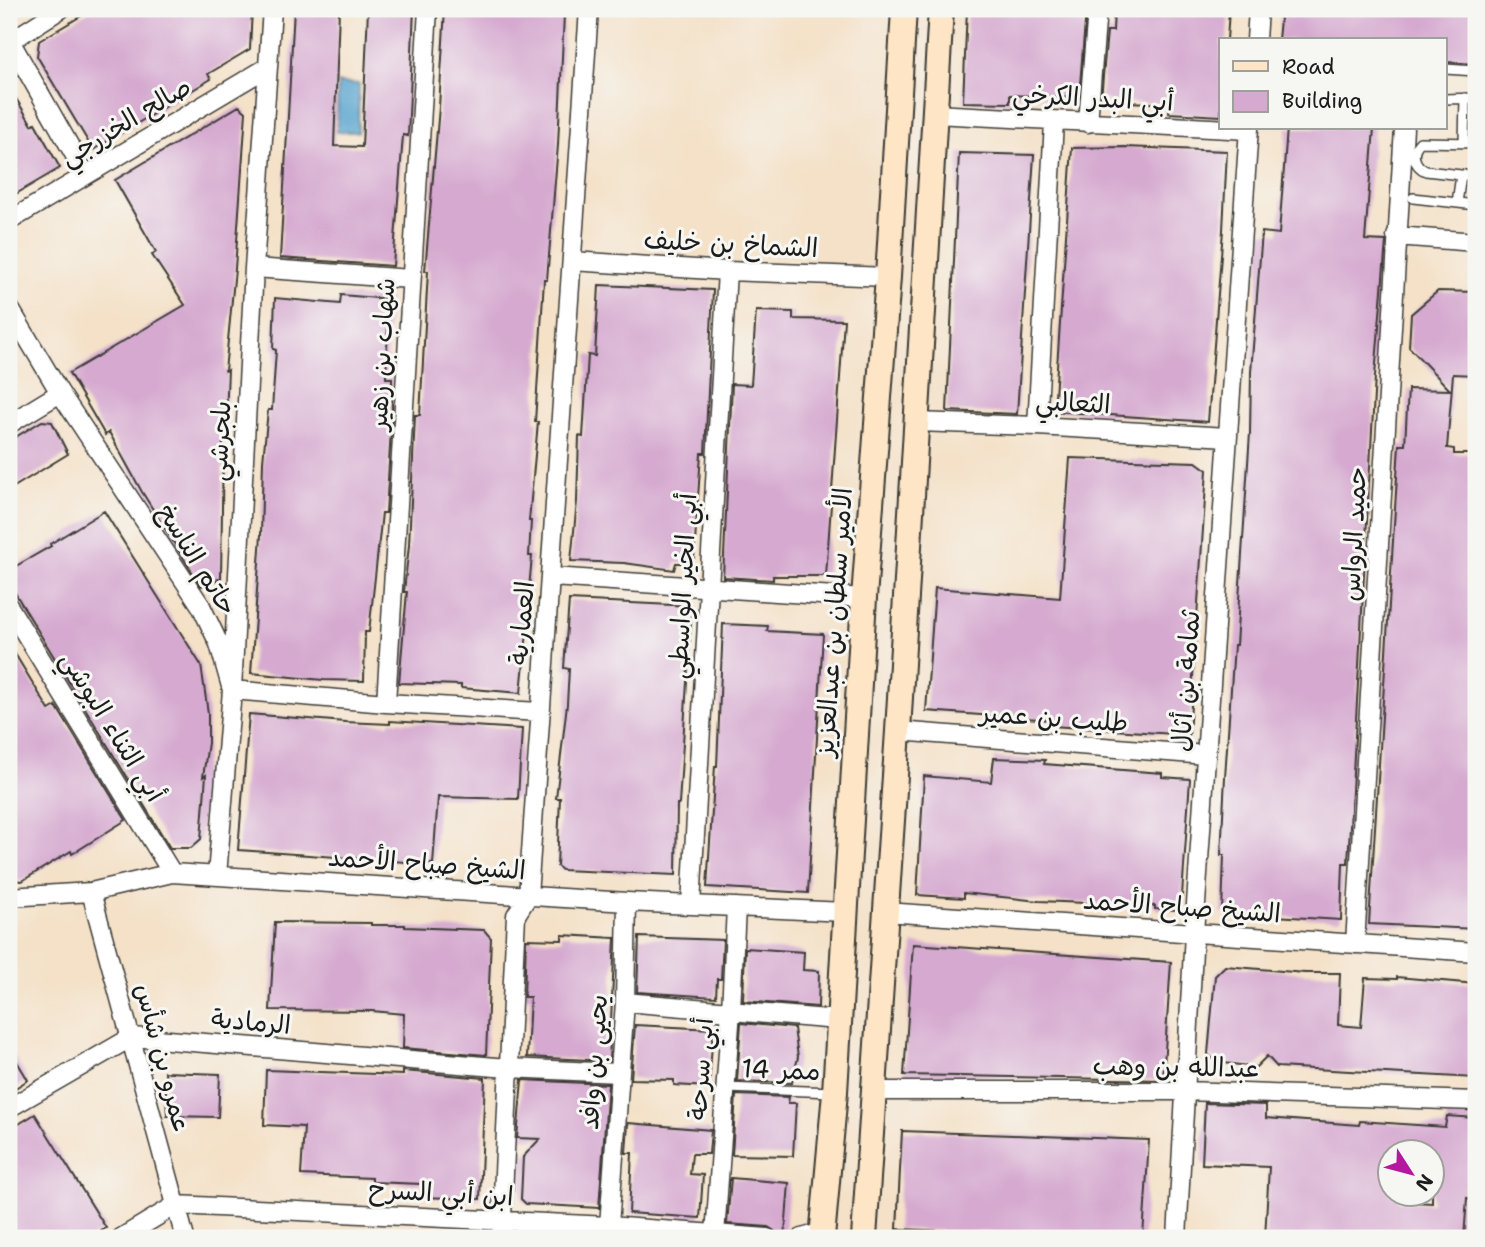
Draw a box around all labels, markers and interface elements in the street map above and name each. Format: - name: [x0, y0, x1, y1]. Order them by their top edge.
- legend: [1219, 38, 1446, 130]
- text: Road: [1282, 53, 1335, 81]
- street label: صالح الخزرجي: [53, 68, 200, 179]
- street label: أبي البدر الكرخي: [1011, 75, 1175, 125]
- text: Building: [1282, 87, 1362, 115]
- street label: الشماخ بن خليف: [643, 221, 819, 266]
- street label: شهاب بن زهير: [359, 277, 402, 433]
- street label: الثعالبي: [1034, 383, 1111, 427]
- street label: بلجرشي: [199, 400, 245, 483]
- street label: حميد الرواس: [1332, 466, 1374, 602]
- street label: الأمير سلطان بن عبدالعزيز: [806, 486, 860, 760]
- street label: أبي الخير الواسطي: [660, 491, 710, 680]
- street label: حاتم الناسخ: [147, 496, 246, 623]
- street label: العمارية: [500, 579, 542, 667]
- street label: ثمامة بن أثال: [1163, 608, 1208, 753]
- street label: أبي الثناء البوشي: [48, 644, 174, 812]
- street label: طليب بن عمير: [977, 694, 1129, 740]
- street label: الشيخ صباح الأحمد: [327, 839, 527, 888]
- street label: الشيخ صباح الأحمد: [1082, 882, 1282, 931]
- street label: عمرو بن شأس: [127, 979, 201, 1137]
- street label: يحيى بن وافد: [571, 993, 615, 1131]
- street label: الرمادية: [210, 1000, 292, 1042]
- street label: أبي سرحة: [679, 1016, 727, 1122]
- street label: عبدالله بن وهب: [1092, 1047, 1260, 1085]
- street label: ممر 14: [741, 1050, 821, 1088]
- north arrow: [1376, 1138, 1446, 1208]
- text: N: [1410, 1169, 1439, 1196]
- street label: ابن أبي السرح: [367, 1171, 515, 1219]

